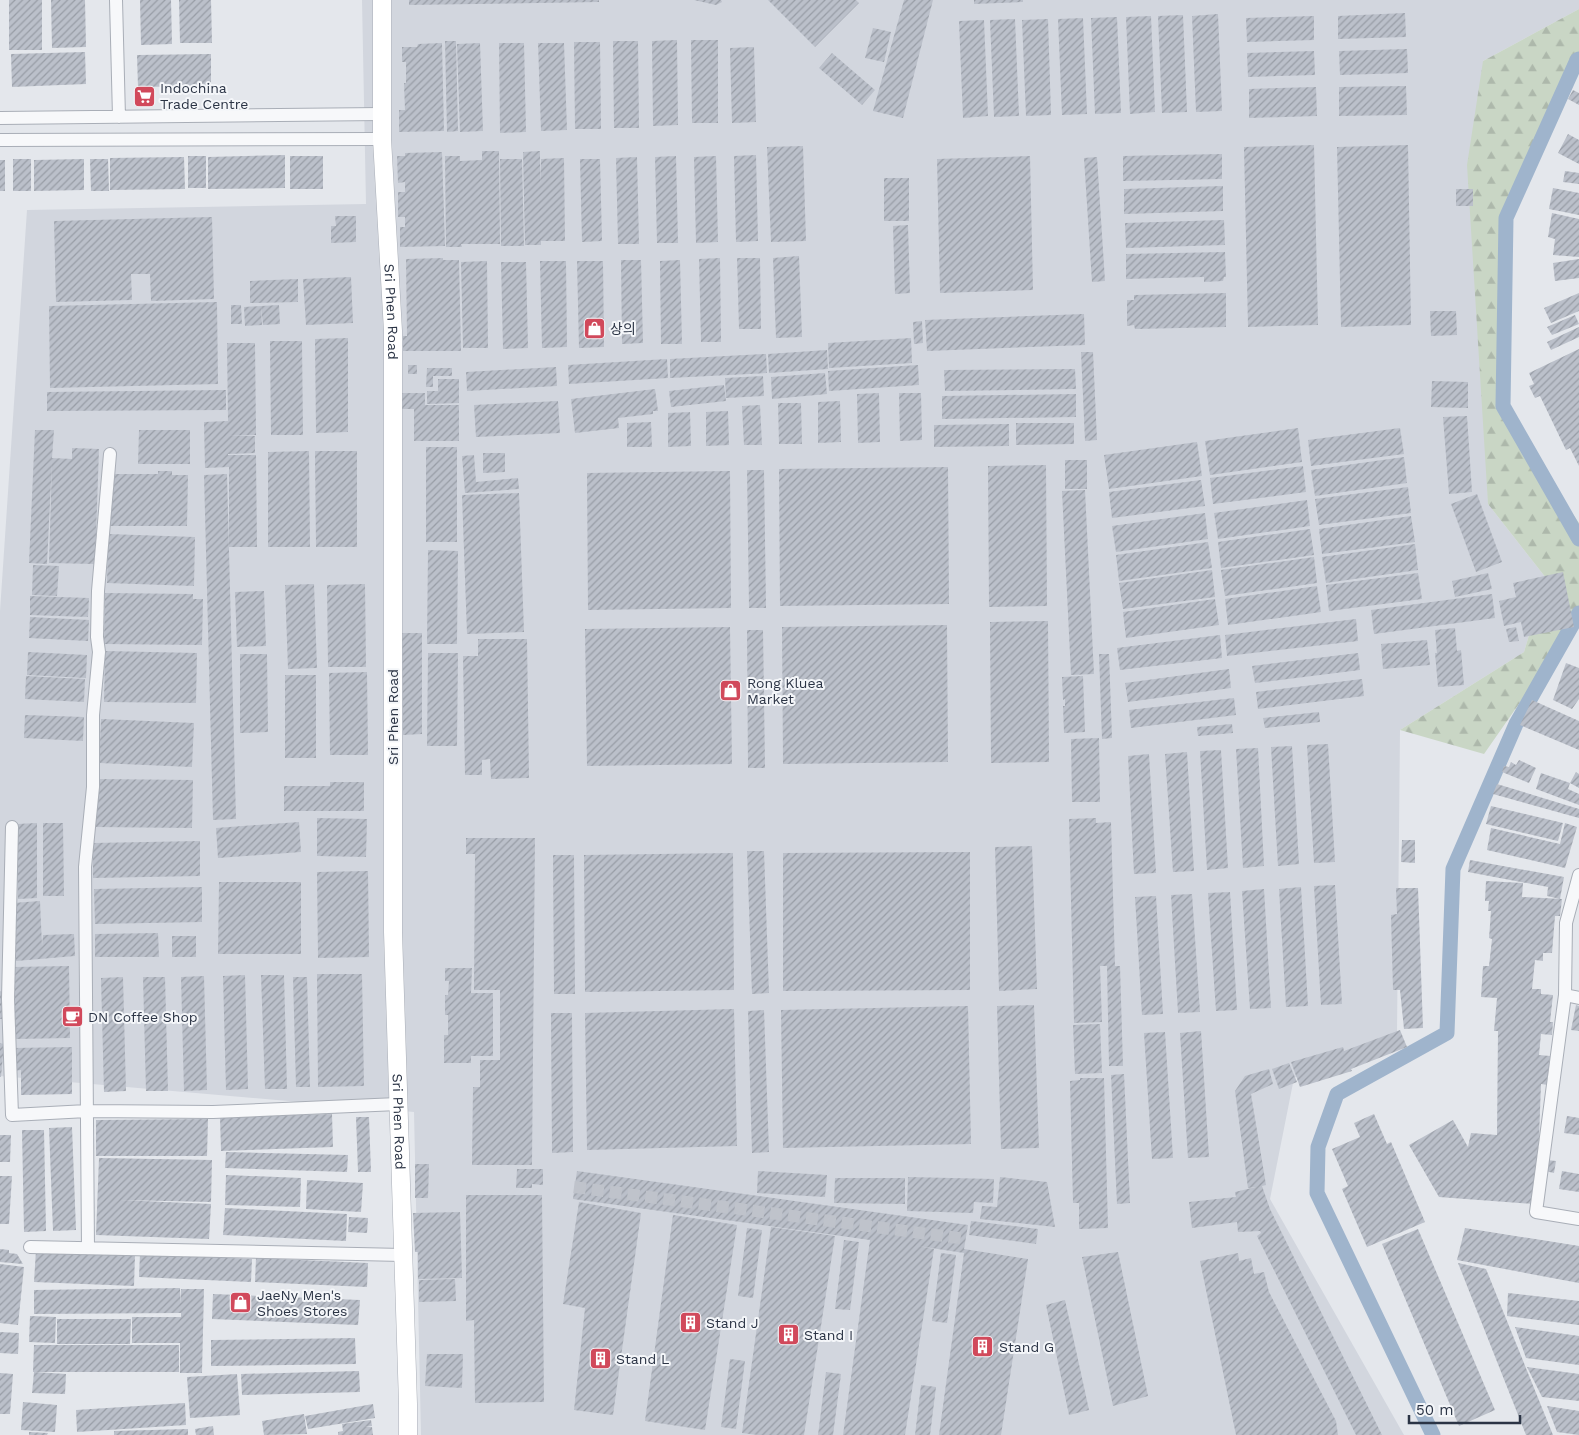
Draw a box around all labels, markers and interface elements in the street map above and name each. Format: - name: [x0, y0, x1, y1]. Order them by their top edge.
- place label: Indochina Trade Centre: [160, 80, 248, 112]
- supermarket icon: Indochina Trade Centre: [132, 84, 156, 108]
- street label: Sri Phen Road: [381, 263, 401, 360]
- shop icon: 상의: [582, 317, 606, 341]
- place label: 상의: [610, 321, 636, 337]
- street label: Sri Phen Road: [385, 669, 401, 765]
- place label: Rong Kluea Market: [747, 675, 824, 707]
- shop icon: Rong Kluea Market: [719, 679, 743, 703]
- cafe icon: DN Coffee Shop: [60, 1005, 84, 1029]
- place label: DN Coffee Shop: [88, 1009, 198, 1025]
- street label: Sri Phen Road: [390, 1073, 409, 1170]
- place label: JaeNy Men's Shoes Stores: [257, 1287, 347, 1319]
- shop icon: JaeNy Men's Shoes Stores: [229, 1291, 253, 1315]
- building icon: Stand J: [678, 1311, 702, 1335]
- place label: Stand J: [706, 1315, 759, 1331]
- building icon: Stand I: [776, 1323, 800, 1347]
- place label: Stand I: [804, 1327, 853, 1343]
- building icon: Stand G: [971, 1335, 995, 1359]
- place label: Stand G: [999, 1339, 1054, 1355]
- building icon: Stand L: [588, 1347, 612, 1371]
- place label: Stand L: [616, 1351, 669, 1367]
- scale bar: [1409, 1392, 1520, 1424]
- text: 50 m: [1416, 1401, 1453, 1419]

